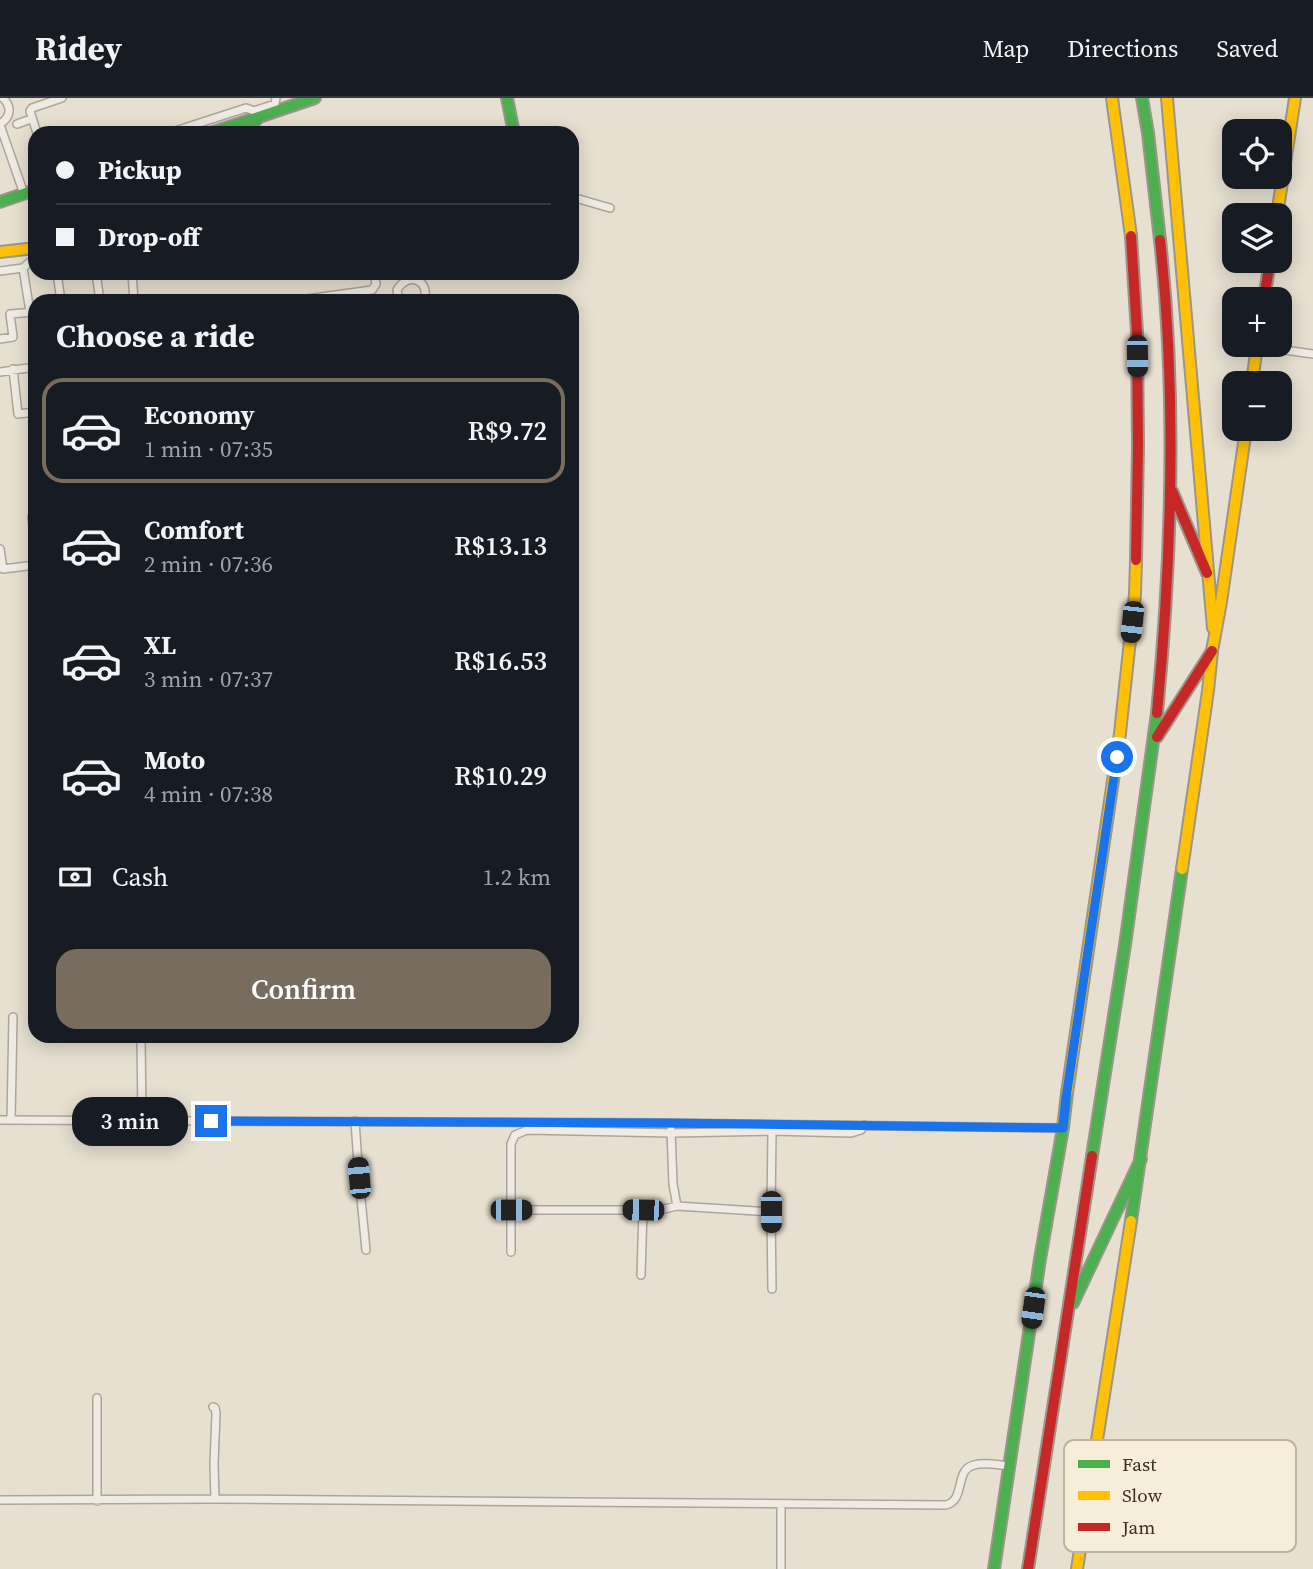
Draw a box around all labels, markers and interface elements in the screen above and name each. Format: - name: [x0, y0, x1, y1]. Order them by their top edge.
- text: Ridey: [35, 26, 122, 71]
- text: Map: [982, 32, 1029, 65]
- text: Directions: [1067, 32, 1178, 65]
- text: Saved: [1216, 32, 1278, 65]
- map controls: [1222, 119, 1292, 441]
- button: locate: [1222, 119, 1292, 189]
- text: Pickup: [98, 152, 182, 188]
- button: layers: [1222, 203, 1292, 273]
- text: Drop-off: [98, 219, 200, 255]
- button: +: [1222, 287, 1292, 357]
- text: Choose a ride: [56, 314, 255, 358]
- car: [1127, 335, 1148, 377]
- button: −: [1222, 371, 1292, 441]
- text: Economy: [144, 397, 255, 433]
- icon: car: [60, 399, 123, 462]
- text: R$9.72: [468, 413, 547, 449]
- text: 1 min · 07:35: [144, 433, 273, 465]
- text: Comfort: [144, 512, 244, 548]
- icon: car: [60, 514, 123, 577]
- text: R$13.13: [454, 528, 547, 564]
- text: 2 min · 07:36: [144, 548, 273, 580]
- car: [1120, 600, 1145, 644]
- text: XL: [144, 627, 176, 663]
- icon: car: [60, 629, 123, 692]
- text: R$16.53: [454, 643, 547, 679]
- text: 3 min · 07:37: [144, 663, 273, 695]
- route start: [1101, 741, 1133, 773]
- text: Moto: [144, 742, 205, 778]
- icon: car: [60, 744, 123, 807]
- text: R$10.29: [454, 758, 547, 794]
- text: 4 min · 07:38: [144, 778, 273, 810]
- icon: cash: [56, 858, 94, 896]
- text: Cash: [112, 859, 168, 895]
- text: 1.2 km: [482, 861, 551, 893]
- button: Confirm: [56, 949, 551, 1029]
- callout: 3 min: [71, 1096, 186, 1146]
- text: 3 min: [100, 1105, 160, 1137]
- route end: [195, 1105, 227, 1137]
- car: [347, 1156, 372, 1200]
- car: [761, 1191, 782, 1233]
- car: [622, 1199, 665, 1221]
- car: [491, 1200, 533, 1221]
- car: [1020, 1286, 1047, 1330]
- legend: [1064, 1440, 1296, 1552]
- text: Fast: [1122, 1451, 1157, 1477]
- text: Slow: [1122, 1482, 1163, 1508]
- text: Jam: [1121, 1514, 1155, 1540]

